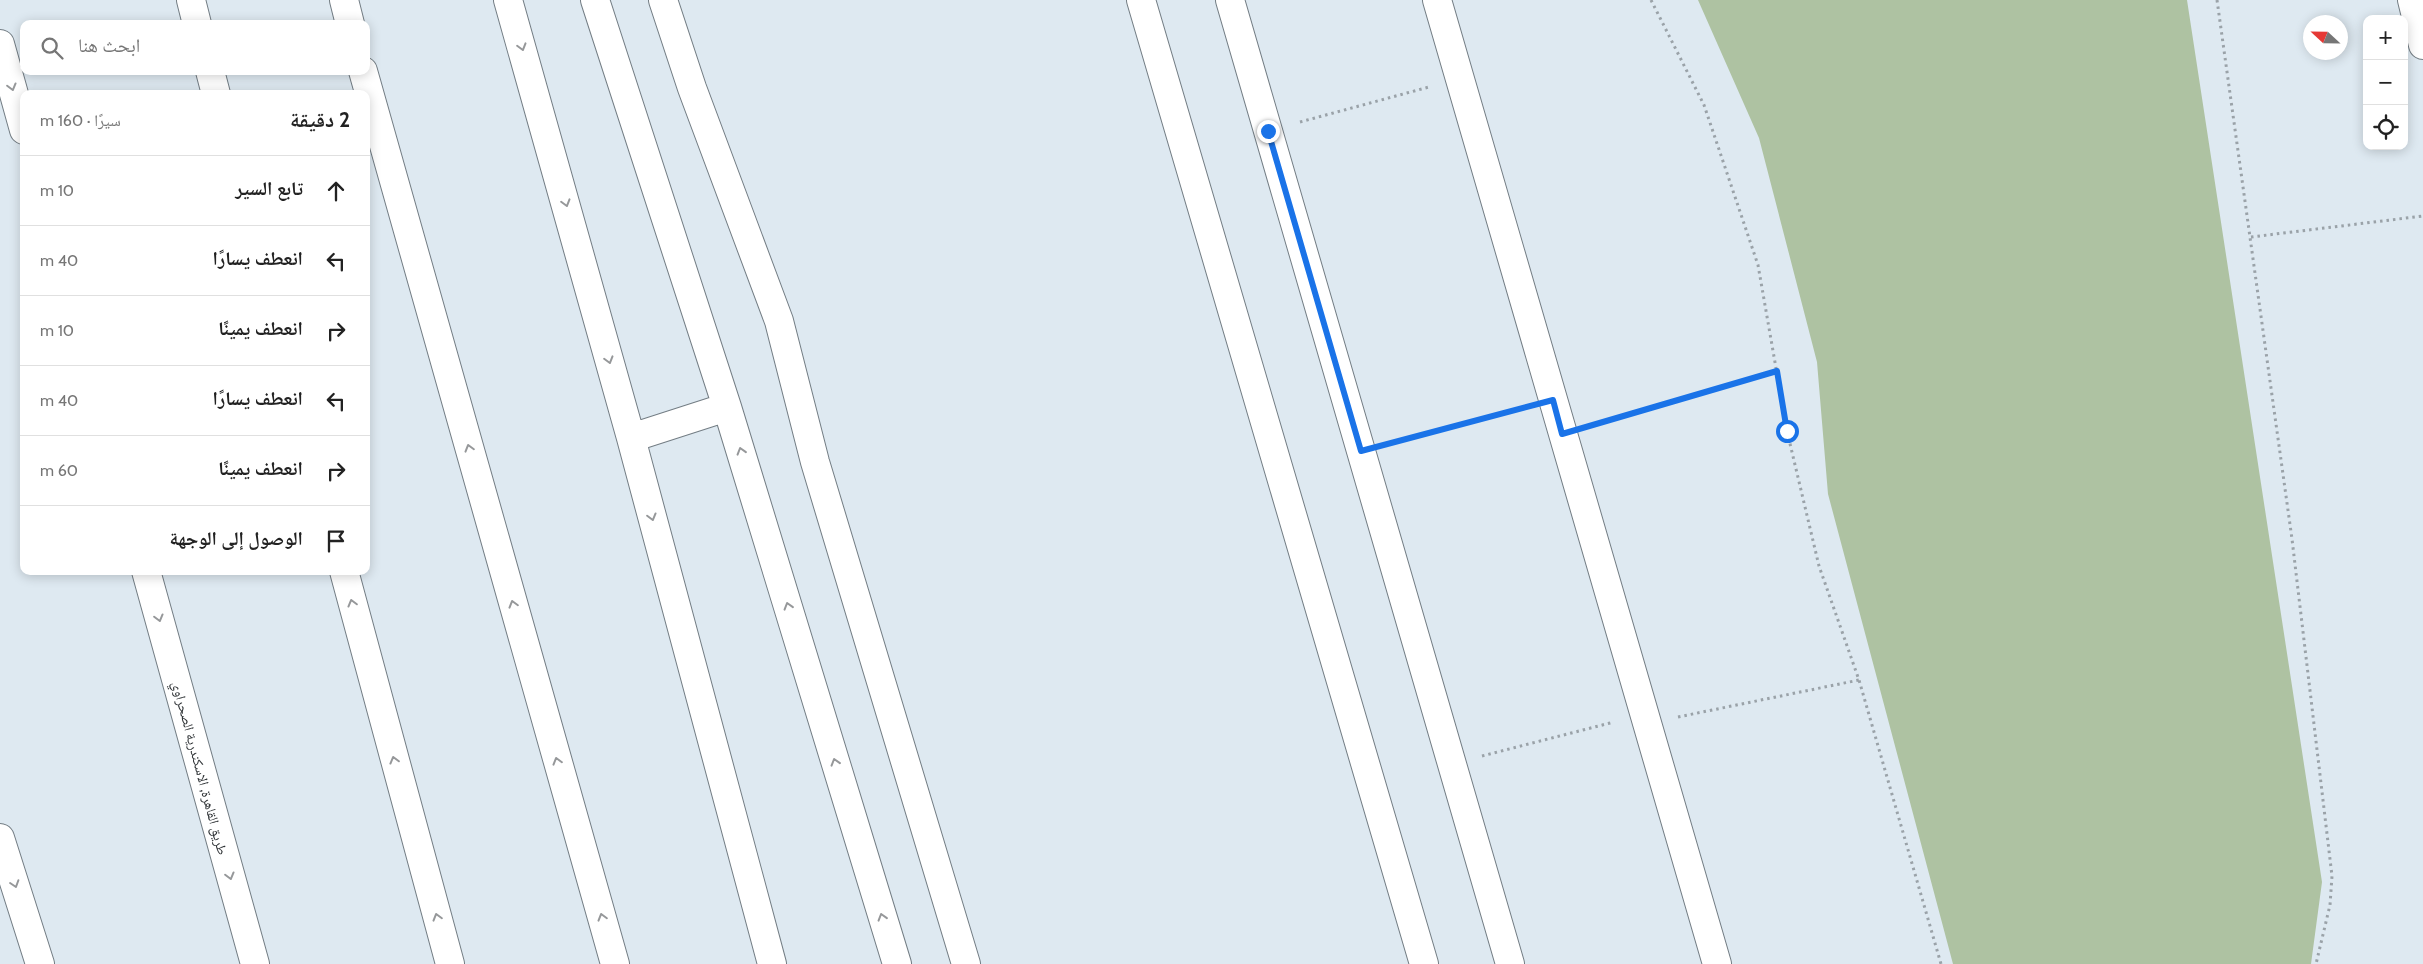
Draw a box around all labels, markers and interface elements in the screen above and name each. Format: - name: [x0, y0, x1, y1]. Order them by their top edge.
- north arrow: [2303, 15, 2348, 60]
- map controls: [2363, 15, 2408, 150]
- button: +: [2363, 15, 2408, 60]
- search box: [20, 20, 370, 75]
- icon: search: [38, 34, 66, 62]
- text: ابحث هنا: [78, 34, 140, 57]
- one-way arrow: [516, 42, 526, 51]
- button: −: [2363, 60, 2408, 105]
- one-way arrow: [6, 83, 17, 91]
- button: locate: [2363, 105, 2408, 150]
- text: 2 دقيقة: [290, 107, 350, 132]
- text: سيرًا · 160 m: [40, 111, 121, 130]
- route end: [1257, 120, 1280, 143]
- text: تابع السير: [235, 177, 303, 200]
- icon: ahead: [322, 177, 350, 205]
- text: 10 m: [40, 181, 74, 200]
- one-way arrow: [560, 199, 570, 207]
- text: انعطف يسارًا: [213, 247, 303, 270]
- icon: left: [322, 247, 350, 275]
- text: 40 m: [40, 251, 78, 270]
- text: انعطف يمينًا: [218, 317, 303, 340]
- icon: right: [322, 317, 350, 345]
- text: 10 m: [40, 321, 74, 340]
- one-way arrow: [604, 355, 614, 363]
- text: انعطف يسارًا: [213, 387, 303, 410]
- icon: left: [322, 387, 350, 415]
- text: 40 m: [40, 391, 78, 410]
- route start: [1776, 420, 1799, 443]
- one-way arrow: [465, 444, 475, 452]
- one-way arrow: [736, 447, 746, 456]
- text: انعطف يمينًا: [218, 457, 303, 480]
- icon: right: [322, 457, 350, 485]
- text: 60 m: [40, 461, 78, 480]
- one-way arrow: [647, 512, 657, 520]
- text: الوصول إلى الوجهة: [170, 527, 303, 550]
- icon: arrive: [322, 527, 350, 555]
- one-way arrow: [347, 599, 358, 608]
- one-way arrow: [509, 601, 519, 609]
- one-way arrow: [784, 603, 794, 611]
- one-way arrow: [153, 614, 164, 623]
- street label: طريق القاهرة, الاسكندرية الصحراوي: [166, 679, 232, 857]
- one-way arrow: [389, 756, 400, 765]
- one-way arrow: [553, 757, 563, 765]
- one-way arrow: [831, 758, 841, 767]
- one-way arrow: [225, 871, 235, 880]
- one-way arrow: [9, 880, 19, 888]
- one-way arrow: [597, 913, 607, 922]
- one-way arrow: [432, 914, 442, 922]
- one-way arrow: [878, 914, 888, 922]

